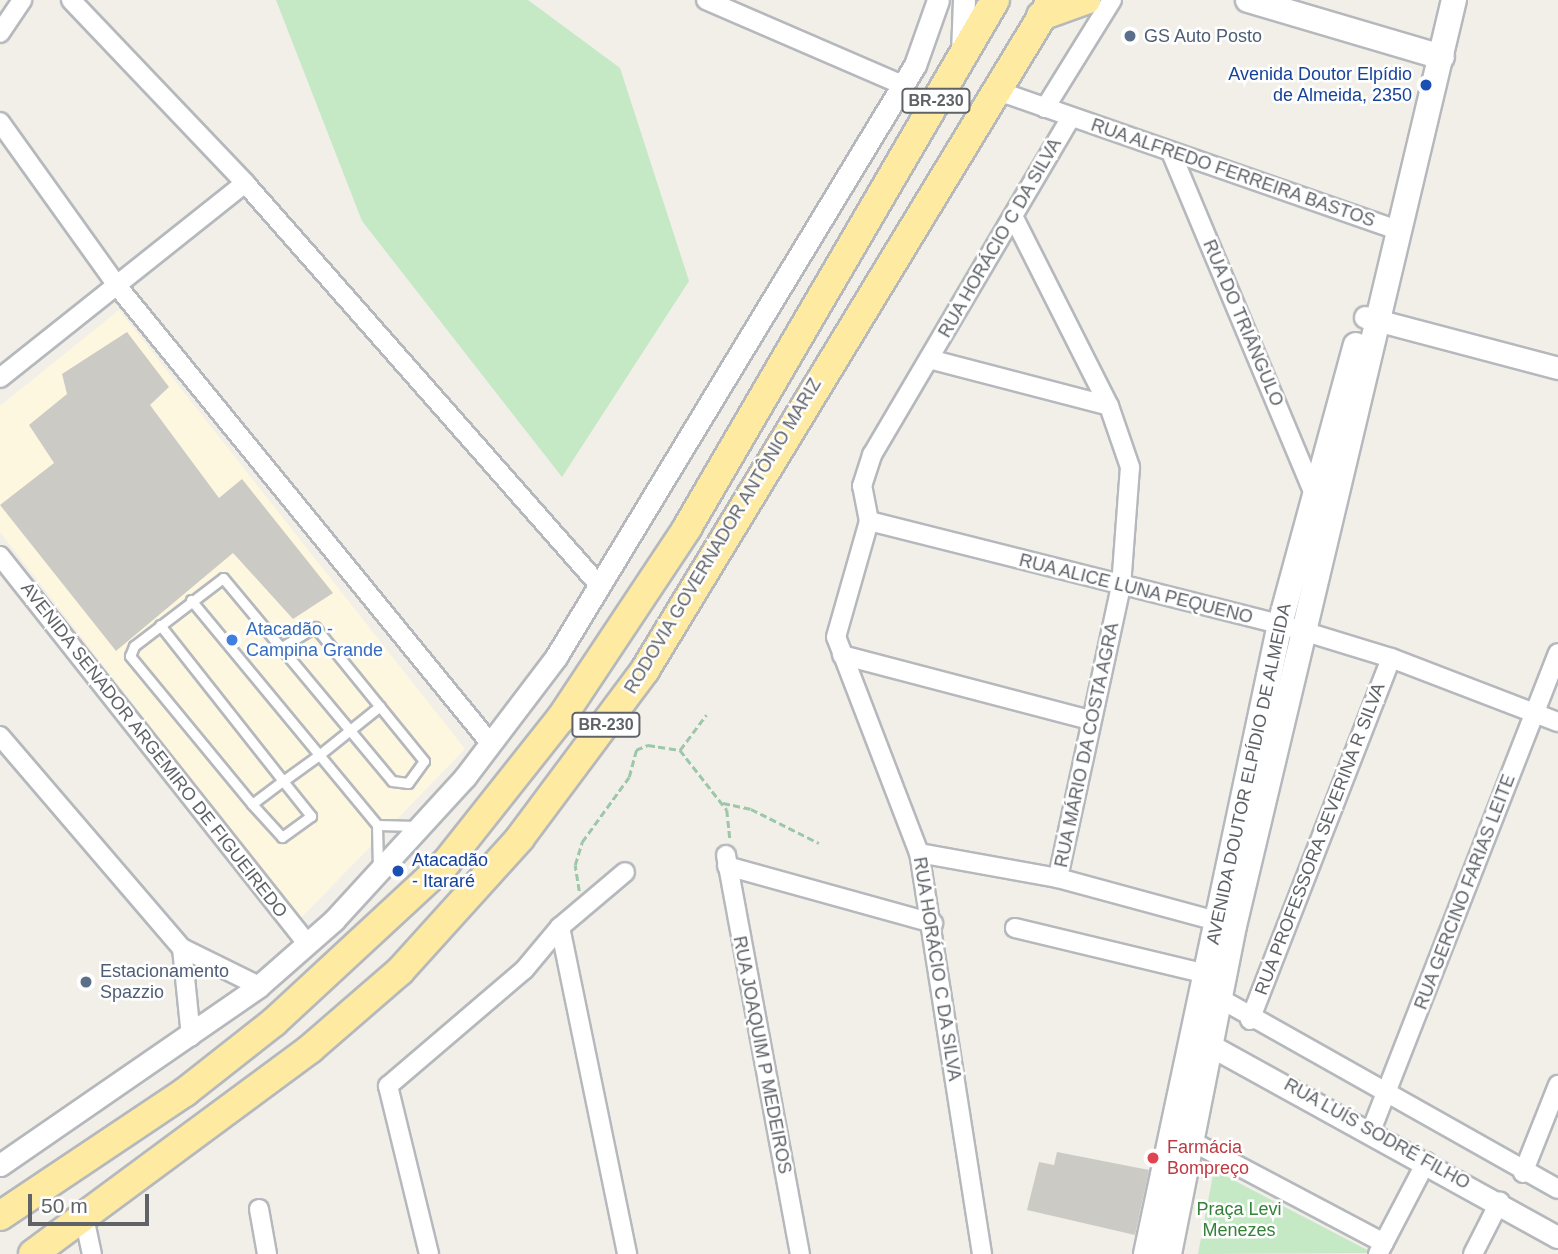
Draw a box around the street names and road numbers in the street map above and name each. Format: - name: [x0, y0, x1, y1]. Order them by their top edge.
- road number: BR-230: [901, 88, 971, 114]
- street label: RUA ALFREDO FERREIRA BASTOS: [1087, 114, 1379, 232]
- street label: RUA HORÁCIO C DA SILVA: [934, 134, 1066, 342]
- street label: RUA DO TRIÂNGULO: [1198, 236, 1288, 410]
- street label: RODOVIA GOVERNADOR ANTÔNIO MARIZ: [619, 374, 827, 698]
- street label: RUA ALICE LUNA PEQUENO: [1015, 549, 1257, 629]
- street label: AVENIDA SENADOR ARGEMIRO DE FIGUEIREDO: [16, 577, 292, 923]
- street label: AVENIDA DOUTOR ELPÍDIO DE ALMEIDA: [1202, 600, 1296, 948]
- street label: RUA MÁRIO DA COSTA AGRA: [1050, 619, 1124, 871]
- street label: RUA PROFESSORA SEVERINA R SILVA: [1250, 679, 1390, 999]
- road number: BR-230: [571, 712, 641, 738]
- street label: RUA GERCINO FARIAS LEITE: [1410, 771, 1520, 1013]
- street label: RUA HORÁCIO C DA SILVA: [908, 855, 966, 1083]
- street label: RUA JOAQUIM P MEDEIROS: [728, 934, 796, 1176]
- street label: RUA LUÍS SODRÉ FILHO: [1280, 1074, 1474, 1194]

